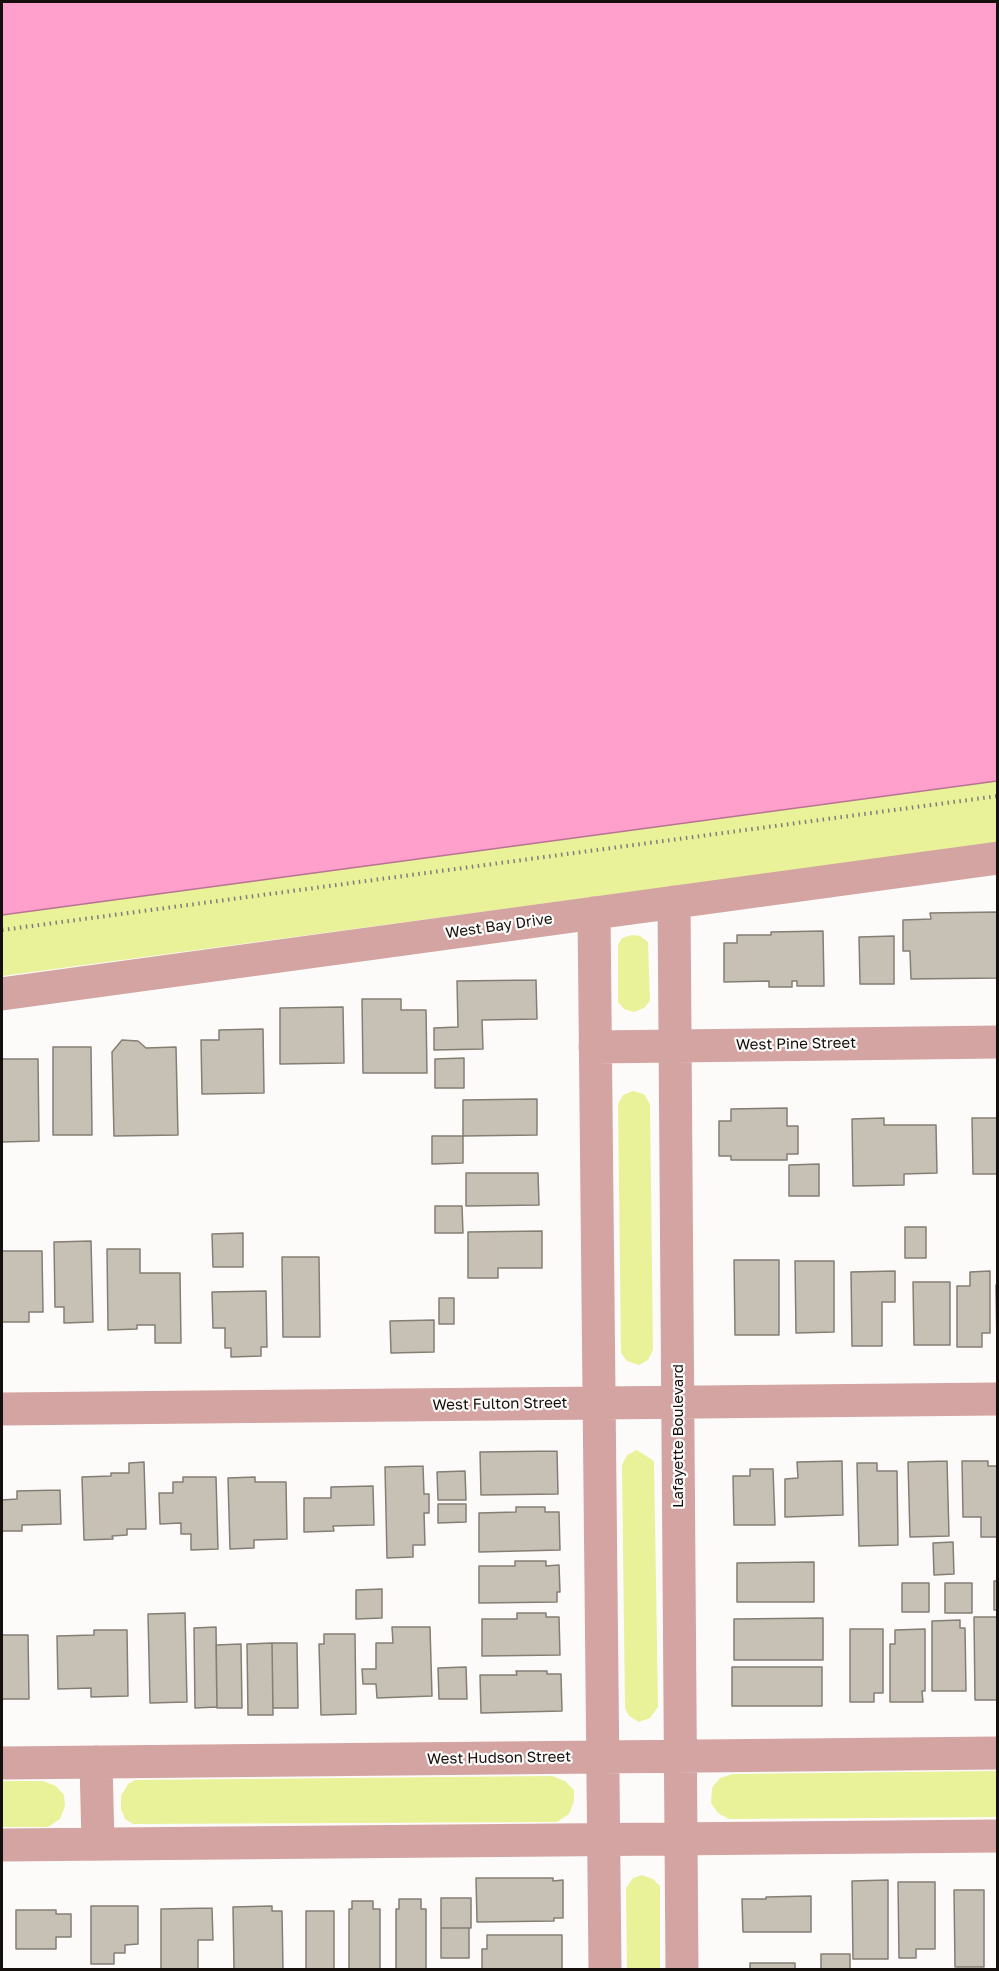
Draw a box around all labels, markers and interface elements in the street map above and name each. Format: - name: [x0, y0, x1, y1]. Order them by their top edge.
- street label: West Bay Drive: [444, 910, 554, 942]
- street label: West Pine Street: [736, 1034, 856, 1054]
- street label: Lafayette Boulevard: [669, 1364, 687, 1508]
- street label: West Fulton Street: [432, 1394, 568, 1414]
- street label: West Hudson Street: [427, 1748, 571, 1768]

